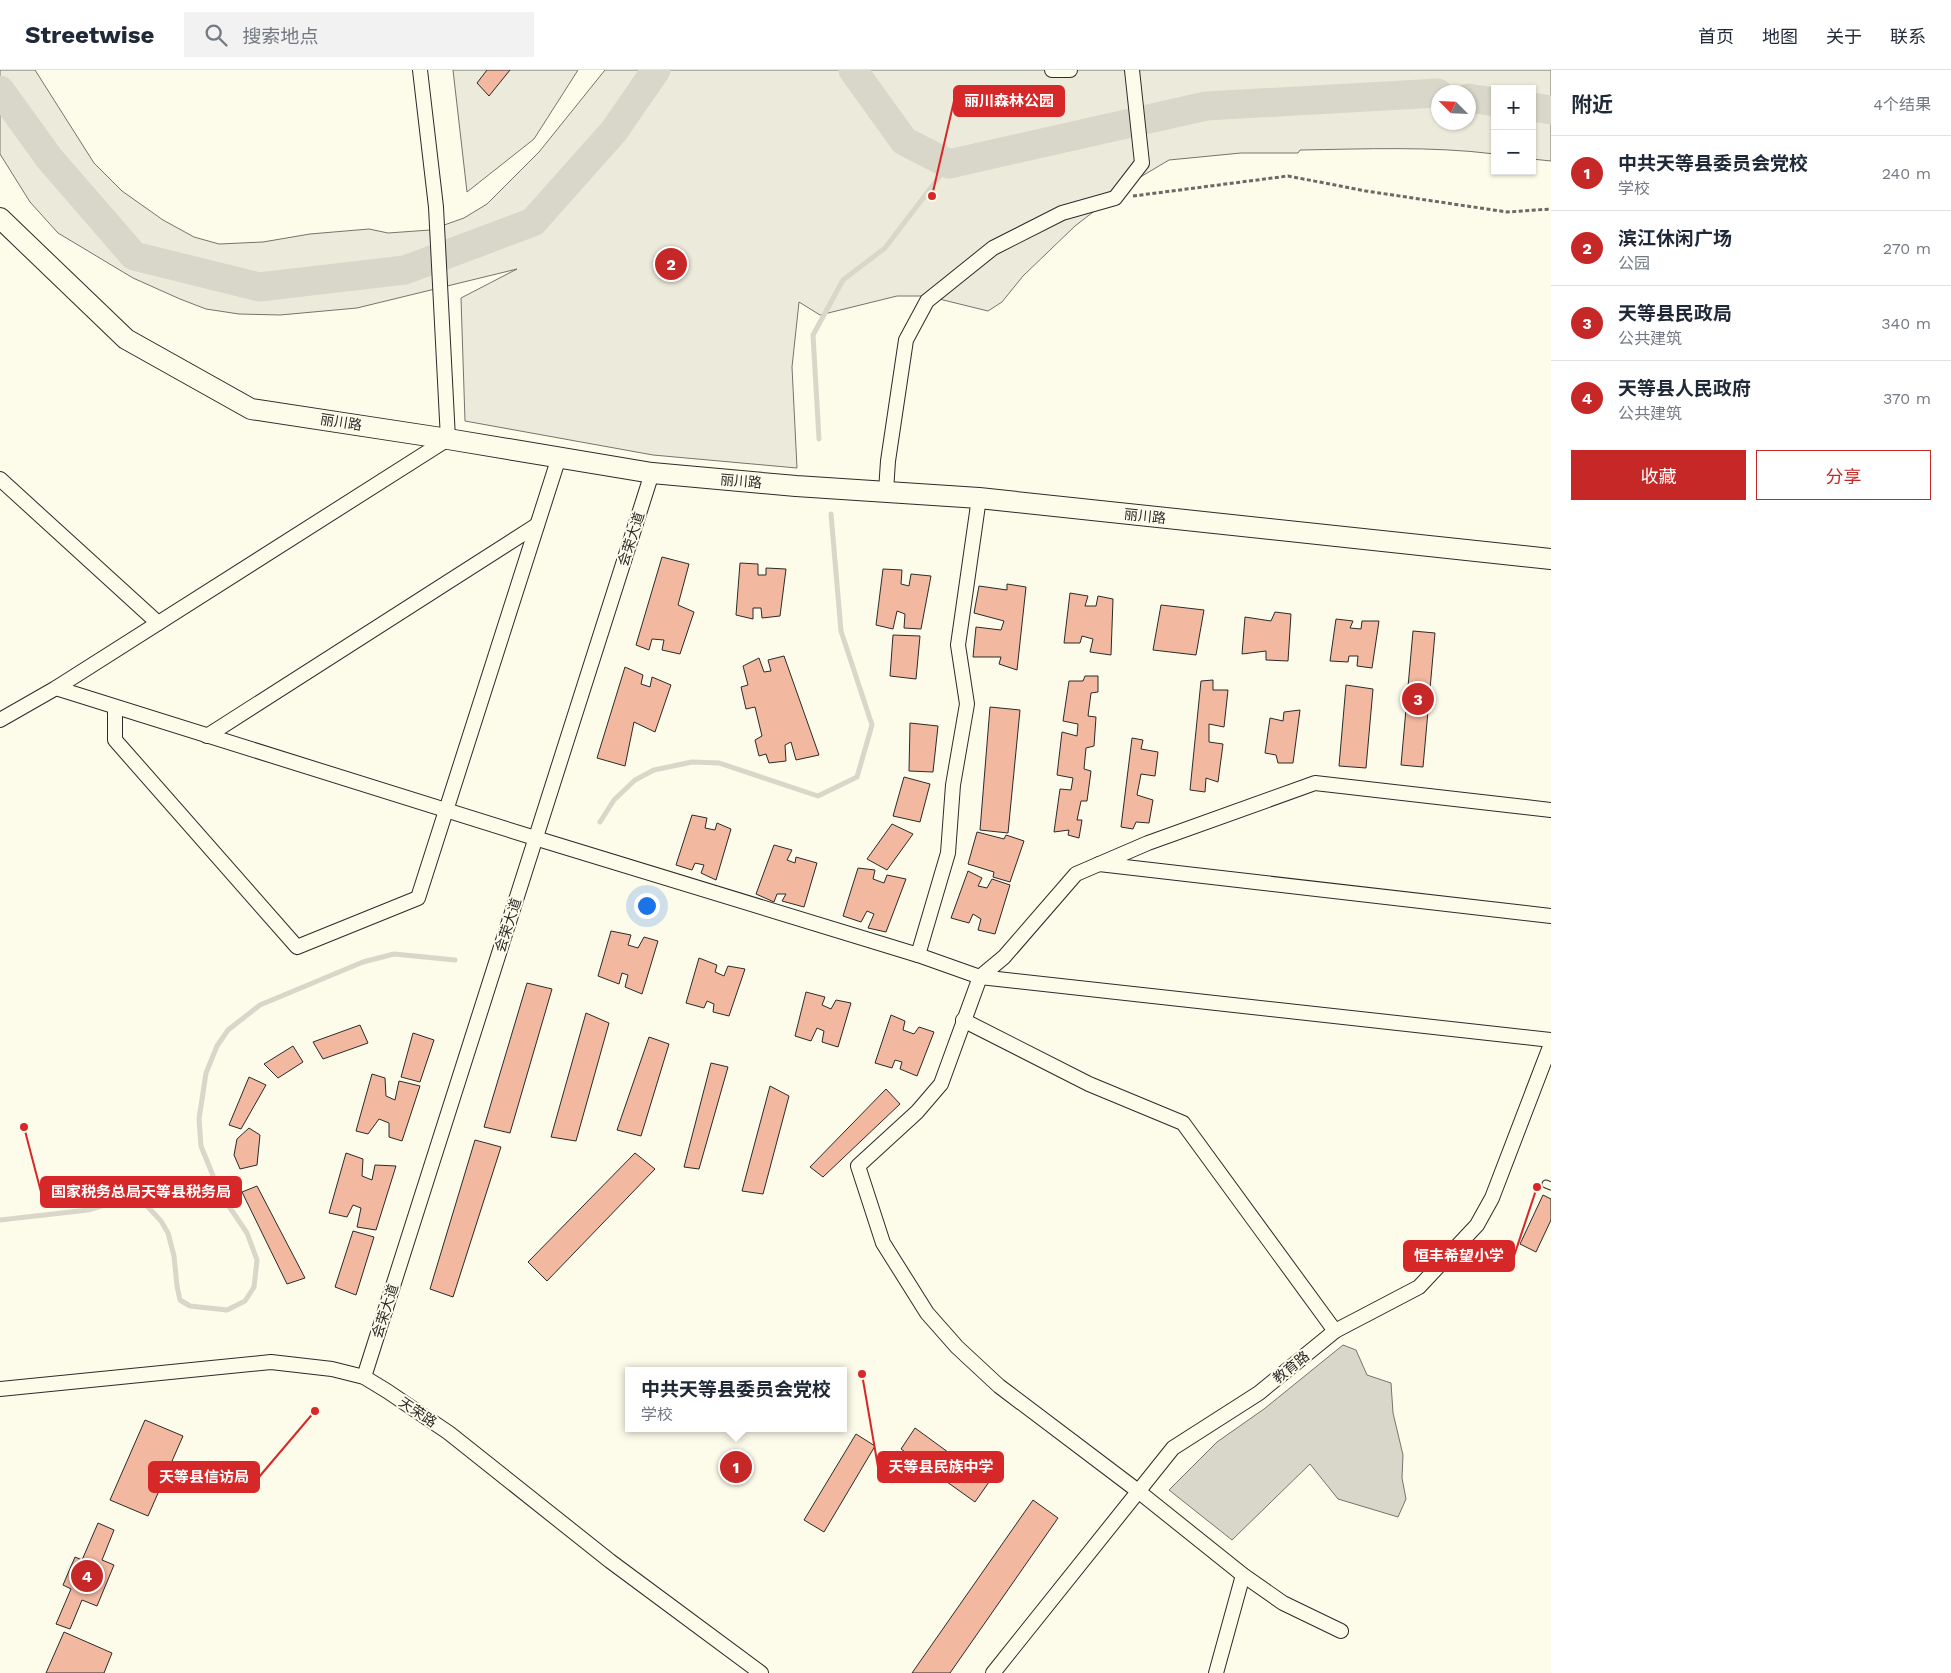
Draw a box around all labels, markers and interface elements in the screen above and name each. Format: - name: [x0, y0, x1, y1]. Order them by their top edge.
- search box: [184, 12, 534, 57]
- text: Streetwise: [25, 21, 154, 49]
- icon: search: [202, 21, 230, 49]
- text: 搜索地点: [242, 25, 319, 48]
- text: 首页: [1698, 26, 1734, 47]
- text: 地图: [1762, 26, 1798, 47]
- text: 关于: [1826, 26, 1862, 47]
- text: 联系: [1890, 26, 1926, 47]
- north arrow: [1431, 85, 1476, 130]
- map controls: [1491, 85, 1536, 175]
- button: +: [1491, 85, 1536, 130]
- callout: 丽川森林公园: [954, 86, 1064, 116]
- text: 丽川森林公园: [964, 92, 1054, 110]
- text: 附近: [1571, 92, 1613, 117]
- text: 4个结果: [1873, 95, 1931, 114]
- button: −: [1491, 130, 1536, 175]
- text: 中共天等县委员会党校: [1618, 152, 1808, 175]
- text: 1: [1584, 164, 1590, 183]
- text: 240 m: [1882, 164, 1931, 183]
- text: 学校: [1618, 179, 1650, 198]
- text: 滨江休闲广场: [1618, 227, 1732, 250]
- text: 2: [1582, 239, 1592, 258]
- text: 270 m: [1883, 239, 1931, 258]
- pin: 2: [655, 245, 687, 283]
- text: 公园: [1618, 254, 1650, 273]
- text: 天等县民政局: [1618, 302, 1732, 325]
- text: 3: [1582, 314, 1592, 333]
- text: 340 m: [1881, 314, 1931, 333]
- text: 公共建筑: [1618, 329, 1682, 348]
- text: 天等县人民政府: [1618, 377, 1751, 400]
- text: 4: [1582, 389, 1592, 408]
- text: 370 m: [1883, 389, 1931, 408]
- text: 公共建筑: [1618, 404, 1682, 423]
- street label: 丽川路: [319, 411, 363, 433]
- button: 收藏: [1571, 450, 1746, 500]
- button: 分享: [1756, 450, 1931, 500]
- street label: 丽川路: [719, 471, 763, 491]
- street label: 丽川路: [1123, 506, 1167, 526]
- street label: 会荣大道: [615, 510, 647, 568]
- pin: 3: [1402, 680, 1434, 718]
- your location: [634, 893, 660, 919]
- street label: 会荣大道: [492, 896, 524, 954]
- callout: 国家税务总局天等县税务局: [41, 1177, 241, 1207]
- text: 国家税务总局天等县税务局: [51, 1183, 231, 1201]
- callout: 恒丰希望小学: [1404, 1241, 1514, 1271]
- text: 恒丰希望小学: [1414, 1247, 1504, 1265]
- street label: 会荣大道: [369, 1282, 401, 1340]
- street label: 教育路: [1270, 1348, 1312, 1386]
- popup: [625, 1367, 847, 1432]
- text: 中共天等县委员会党校: [641, 1378, 831, 1401]
- street label: 天荣路: [396, 1394, 440, 1430]
- text: 学校: [641, 1405, 673, 1424]
- pin: 1: [720, 1448, 752, 1486]
- callout: 天等县民族中学: [878, 1452, 1003, 1482]
- text: 天等县民族中学: [888, 1458, 994, 1476]
- callout: 天等县信访局: [149, 1462, 259, 1492]
- text: 天等县信访局: [159, 1468, 249, 1486]
- pin: 4: [71, 1557, 103, 1595]

